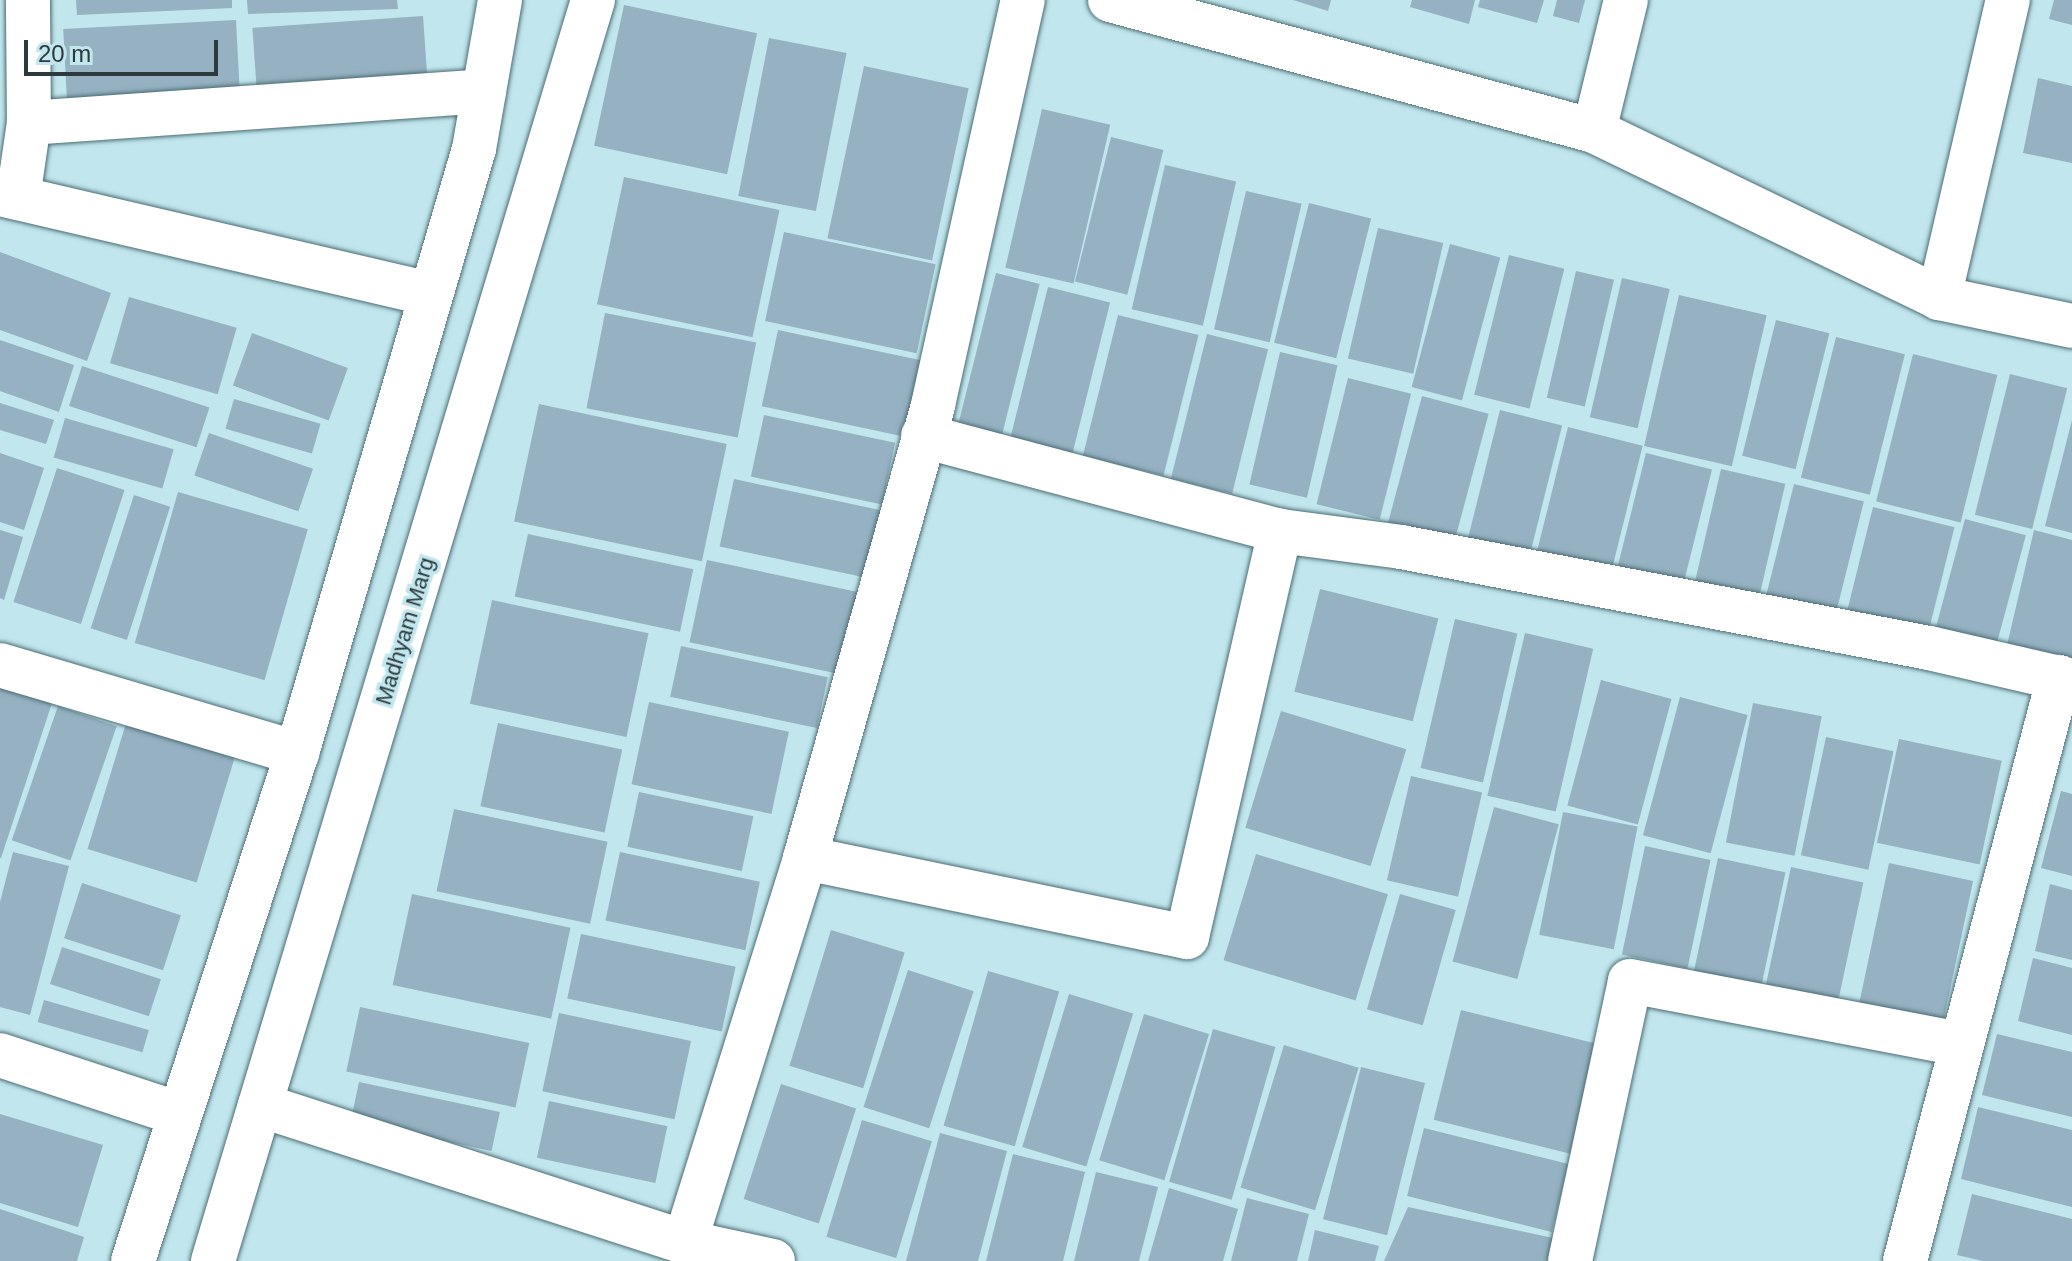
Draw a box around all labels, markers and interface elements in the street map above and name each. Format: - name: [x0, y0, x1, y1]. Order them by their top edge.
- scale bar: [28, 24, 222, 74]
- text: 20 m: [38, 40, 91, 67]
- street label: Madhyam Marg: [370, 554, 440, 708]

